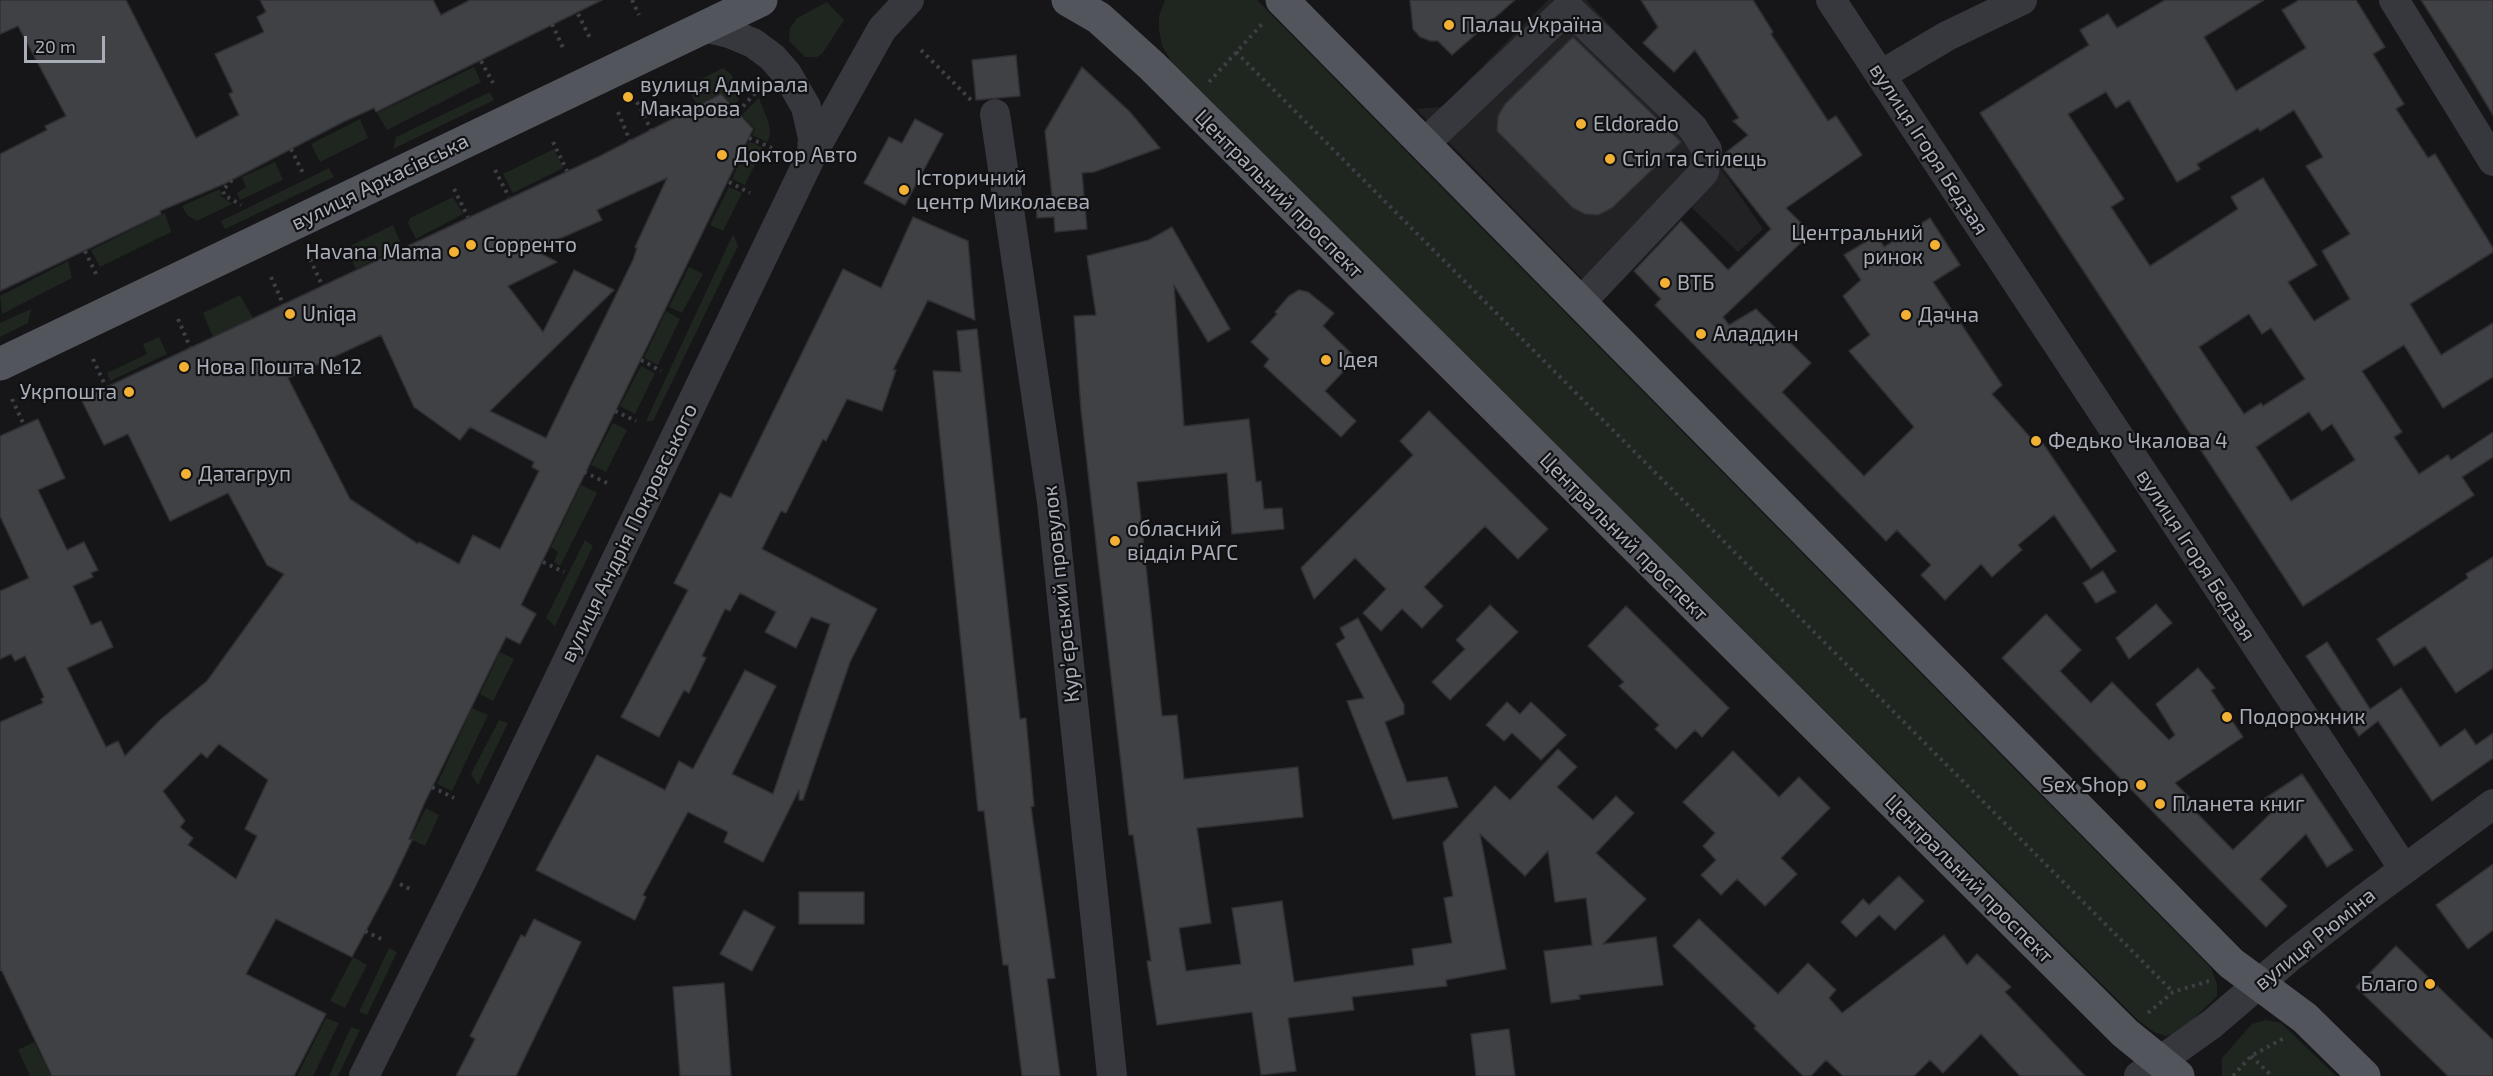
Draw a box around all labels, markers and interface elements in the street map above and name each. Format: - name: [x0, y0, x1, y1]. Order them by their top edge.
- place label: Палац Україна: [1461, 12, 1603, 38]
- marker: Палац Україна: [1442, 18, 1456, 32]
- scale bar: [27, 24, 108, 62]
- text: 20 m: [35, 35, 76, 57]
- street label: вулиця Ігоря Бедзая: [1864, 58, 1994, 240]
- place label: вулиця Адмірала Макарова: [640, 72, 808, 122]
- marker: вулиця Адмірала Макарова: [621, 90, 635, 104]
- street label: Центральний проспект: [1189, 104, 1369, 284]
- place label: Eldorado: [1593, 111, 1679, 137]
- marker: Eldorado: [1574, 117, 1588, 131]
- street label: вулиця Аркасівська: [287, 128, 473, 236]
- place label: Доктор Авто: [734, 142, 858, 168]
- place label: Стіл та Стілець: [1622, 146, 1767, 172]
- marker: Доктор Авто: [715, 148, 729, 162]
- marker: Стіл та Стілець: [1603, 152, 1617, 166]
- place label: Історичний центр Миколаєва: [916, 165, 1090, 215]
- marker: Історичний центр Миколаєва: [897, 183, 911, 197]
- place label: Центральний ринок: [1791, 220, 1923, 270]
- place label: Сорренто: [483, 232, 577, 258]
- marker: Сорренто: [464, 238, 478, 252]
- marker: Центральний ринок: [1928, 238, 1942, 252]
- place label: Havana Mama: [306, 239, 442, 265]
- marker: Havana Mama: [447, 245, 461, 259]
- place label: ВТБ: [1677, 270, 1715, 296]
- marker: ВТБ: [1658, 276, 1672, 290]
- place label: Uniqa: [302, 301, 357, 327]
- place label: Дачна: [1918, 302, 1979, 328]
- marker: Uniqa: [283, 307, 297, 321]
- marker: Дачна: [1899, 308, 1913, 322]
- place label: Аладдин: [1713, 321, 1799, 347]
- marker: Аладдин: [1694, 327, 1708, 341]
- place label: Ідея: [1338, 347, 1378, 373]
- marker: Ідея: [1319, 353, 1333, 367]
- place label: Нова Пошта №12: [196, 354, 362, 380]
- marker: Нова Пошта №12: [177, 360, 191, 374]
- place label: Укрпошта: [19, 379, 117, 405]
- marker: Укрпошта: [122, 385, 136, 399]
- street label: вулиця Андрія Покровського: [555, 399, 703, 667]
- place label: Федько Чкалова 4: [2048, 428, 2228, 454]
- marker: Федько Чкалова 4: [2029, 434, 2043, 448]
- street label: Центральний проспект: [1534, 447, 1714, 627]
- place label: Датагруп: [198, 461, 291, 487]
- street label: вулиця Ігоря Бедзая: [2131, 464, 2261, 646]
- marker: Датагруп: [179, 467, 193, 481]
- street label: Курʼєрський провулок: [1037, 484, 1085, 704]
- place label: обласний відділ РАГС: [1127, 516, 1238, 566]
- marker: обласний відділ РАГС: [1108, 534, 1122, 548]
- place label: Подорожник: [2239, 704, 2366, 730]
- marker: Подорожник: [2220, 710, 2234, 724]
- place label: Sex Shop: [2042, 772, 2129, 798]
- marker: Sex Shop: [2134, 778, 2148, 792]
- street label: Центральний проспект: [1879, 789, 2059, 969]
- place label: Планета книг: [2172, 791, 2305, 817]
- marker: Планета книг: [2153, 797, 2167, 811]
- street label: вулиця Рюміна: [2249, 882, 2381, 996]
- place label: Благо: [2361, 971, 2418, 997]
- marker: Благо: [2423, 977, 2437, 991]

